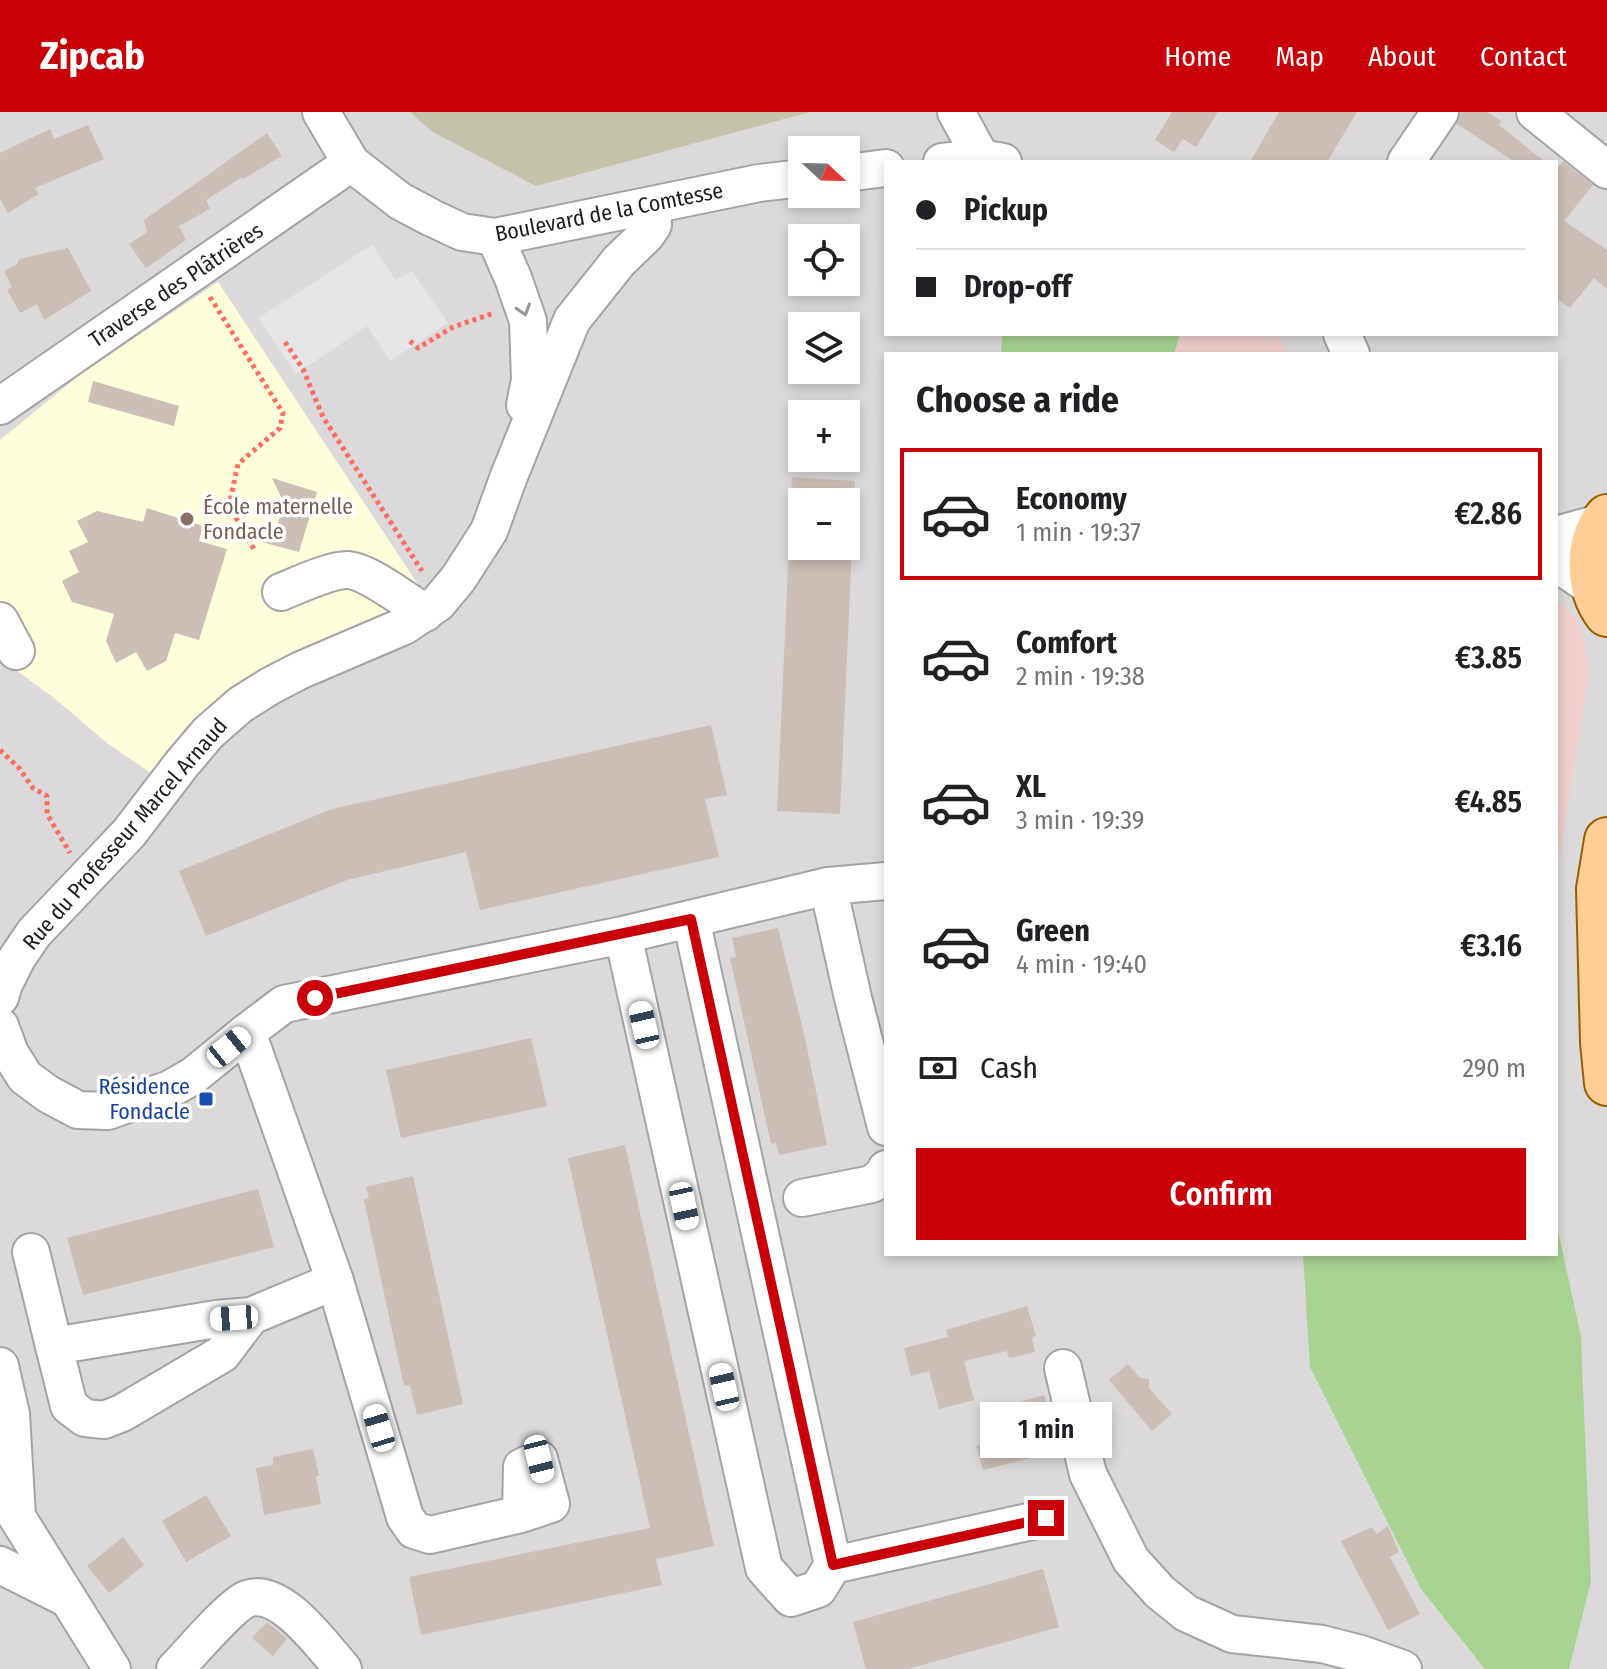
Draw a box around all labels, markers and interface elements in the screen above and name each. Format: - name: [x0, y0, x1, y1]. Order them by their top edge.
- text: Zipcab: [40, 33, 145, 79]
- text: Home: [1164, 40, 1231, 73]
- text: Map: [1275, 40, 1324, 73]
- text: About: [1368, 40, 1436, 73]
- text: Contact: [1480, 40, 1567, 73]
- north arrow: [788, 136, 860, 208]
- map controls: [788, 136, 860, 560]
- street label: Boulevard de la Comtesse: [493, 177, 725, 247]
- text: Pickup: [964, 192, 1048, 228]
- street label: Traverse des Plâtrières: [84, 217, 268, 353]
- button: locate: [788, 224, 860, 296]
- text: Drop-off: [964, 269, 1071, 305]
- one-way arrow: [514, 302, 530, 316]
- button: layers: [788, 312, 860, 384]
- text: Choose a ride: [916, 378, 1119, 422]
- button: +: [788, 400, 860, 472]
- icon: car: [920, 478, 992, 550]
- text: Economy: [1016, 481, 1127, 517]
- button: −: [788, 488, 860, 560]
- place label: École maternelle Fondacle: [203, 493, 353, 545]
- text: €2.86: [1455, 496, 1522, 532]
- marker: École maternelle Fondacle: [178, 510, 196, 528]
- text: 1 min · 19:37: [1016, 517, 1141, 548]
- icon: car: [920, 622, 992, 694]
- text: Comfort: [1016, 625, 1117, 661]
- text: €3.85: [1455, 640, 1522, 676]
- text: 2 min · 19:38: [1016, 661, 1145, 692]
- street label: Rue du Professeur Marcel Arnaud: [17, 713, 233, 955]
- icon: car: [920, 766, 992, 838]
- text: XL: [1016, 769, 1046, 805]
- text: €4.85: [1455, 784, 1522, 820]
- text: 3 min · 19:39: [1016, 805, 1144, 836]
- icon: car: [920, 910, 992, 982]
- text: Green: [1016, 913, 1090, 949]
- text: €3.16: [1460, 928, 1522, 964]
- text: 4 min · 19:40: [1016, 949, 1147, 980]
- route start: [297, 980, 333, 1016]
- car: [627, 999, 661, 1051]
- car: [203, 1023, 255, 1071]
- icon: cash: [916, 1046, 960, 1090]
- text: Cash: [980, 1050, 1038, 1086]
- text: 290 m: [1462, 1053, 1526, 1084]
- place label: Résidence Fondacle: [98, 1073, 190, 1125]
- marker: Résidence Fondacle: [197, 1090, 215, 1108]
- button: Confirm: [916, 1148, 1526, 1240]
- car: [667, 1180, 701, 1232]
- car: [209, 1304, 259, 1332]
- car: [707, 1361, 741, 1413]
- car: [361, 1402, 397, 1454]
- callout: 1 min: [980, 1402, 1112, 1458]
- text: 1 min: [1018, 1414, 1074, 1445]
- car: [522, 1433, 556, 1485]
- route end: [1028, 1500, 1064, 1536]

